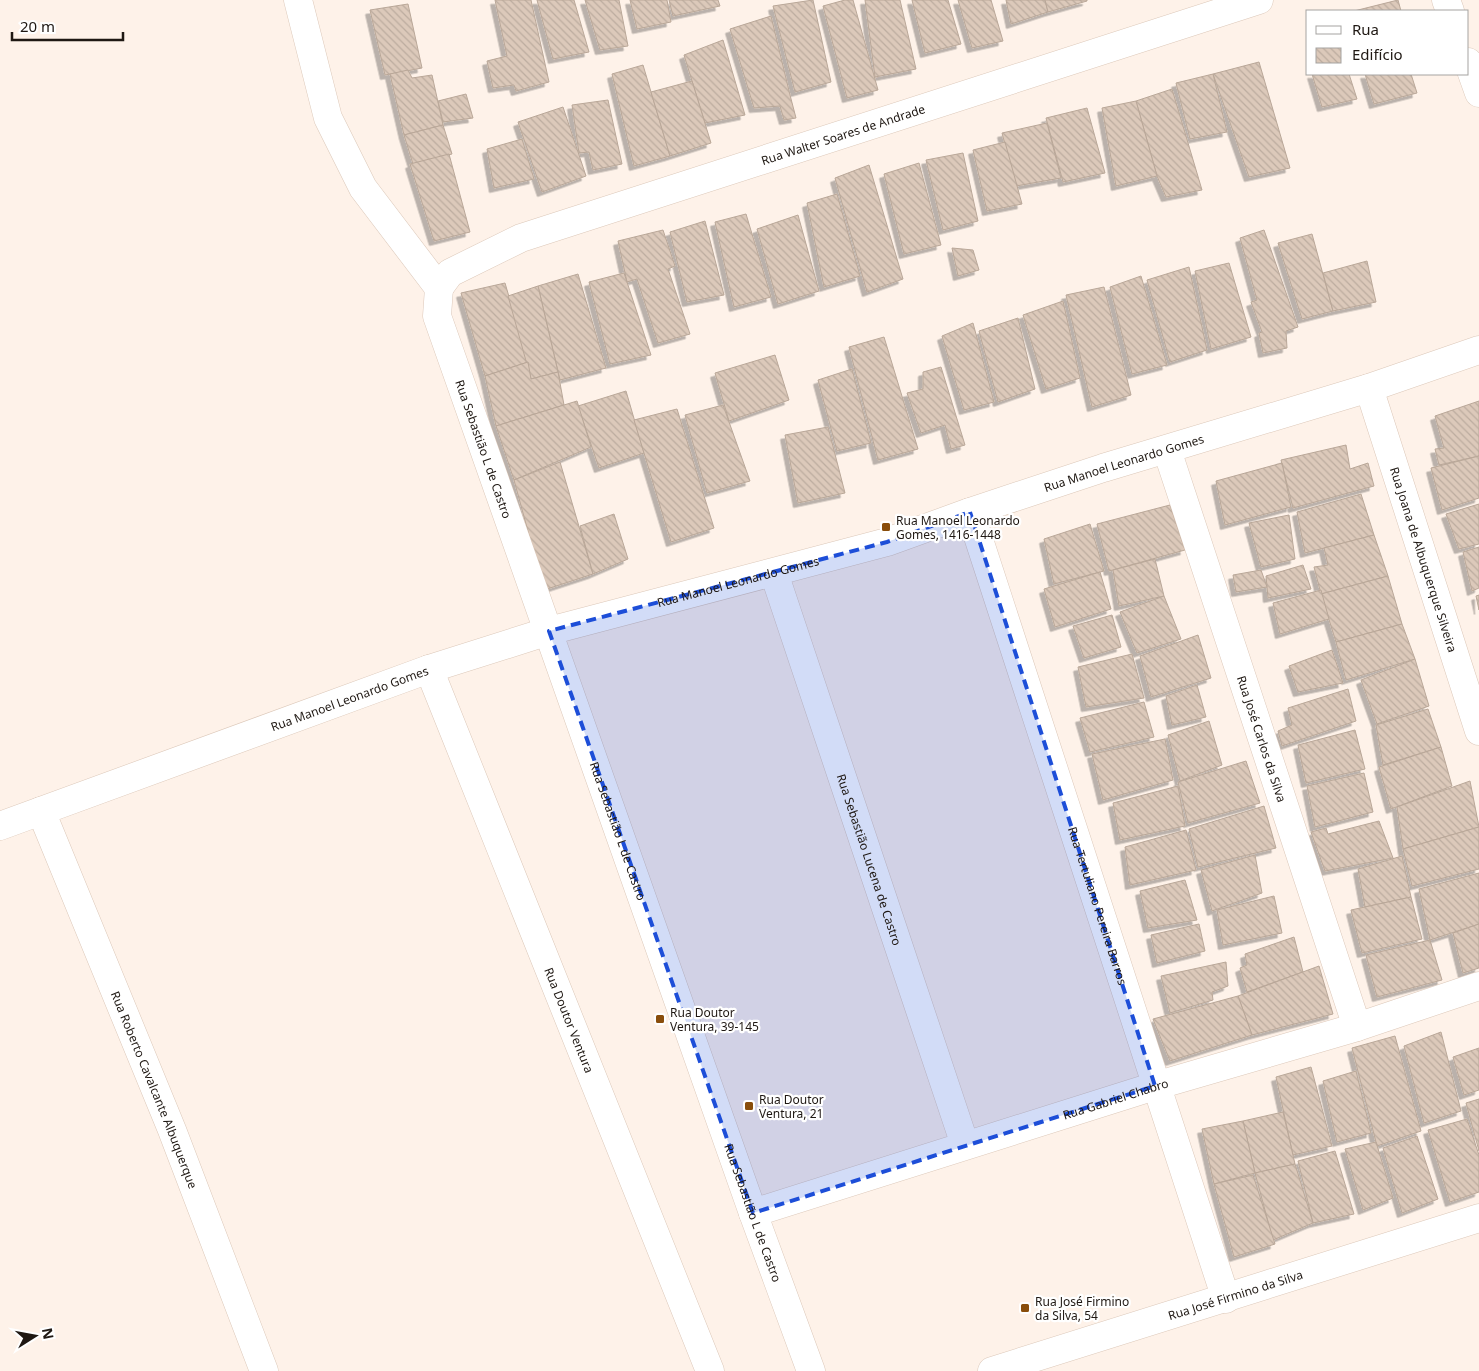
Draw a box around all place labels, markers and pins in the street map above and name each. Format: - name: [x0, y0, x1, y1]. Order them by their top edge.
- place label: Rua Manoel Leonardo Gomes, 1416-1448: [896, 512, 1020, 543]
- marker: Rua Manoel Leonardo Gomes, 1416-1448: [880, 521, 892, 533]
- place label: Rua Doutor Ventura, 39-145: [670, 1004, 759, 1035]
- marker: Rua Doutor Ventura, 39-145: [654, 1013, 666, 1025]
- place label: Rua Doutor Ventura, 21: [759, 1091, 824, 1122]
- marker: Rua Doutor Ventura, 21: [743, 1100, 755, 1112]
- place label: Rua José Firmino da Silva, 54: [1035, 1293, 1129, 1324]
- marker: Rua José Firmino da Silva, 54: [1019, 1302, 1031, 1314]

